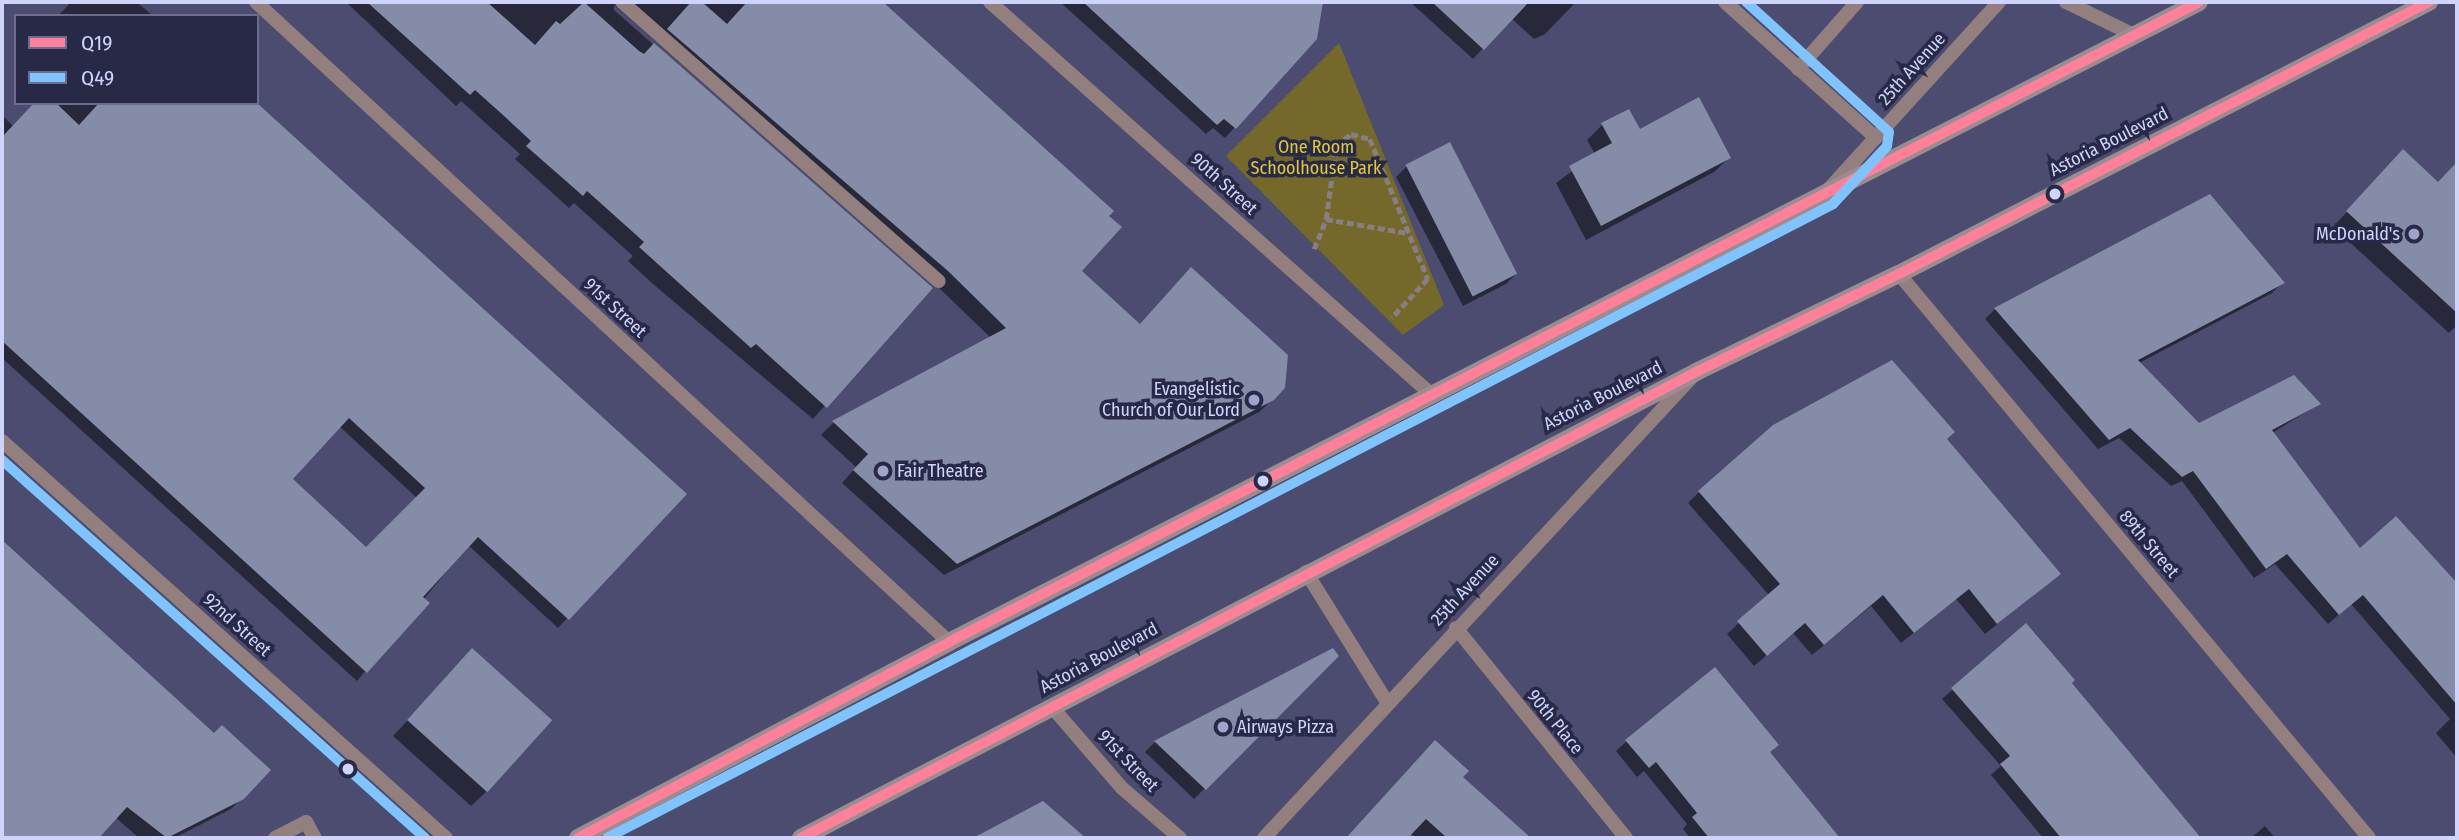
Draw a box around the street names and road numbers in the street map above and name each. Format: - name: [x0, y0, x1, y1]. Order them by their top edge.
- street label: 25th Avenue: [1874, 28, 1950, 110]
- street label: Astoria Boulevard: [2046, 103, 2172, 181]
- street label: 90th Street: [1186, 149, 1262, 219]
- street label: 91st Street: [579, 274, 651, 342]
- street label: Astoria Boulevard: [1540, 357, 1666, 435]
- street label: 89th Street: [2115, 506, 2183, 582]
- street label: 25th Avenue: [1426, 550, 1504, 630]
- street label: 92nd Street: [199, 589, 275, 661]
- street label: Astoria Boulevard: [1036, 618, 1162, 698]
- street label: 90th Place: [1522, 685, 1588, 759]
- street label: 91st Street: [1093, 726, 1163, 796]

